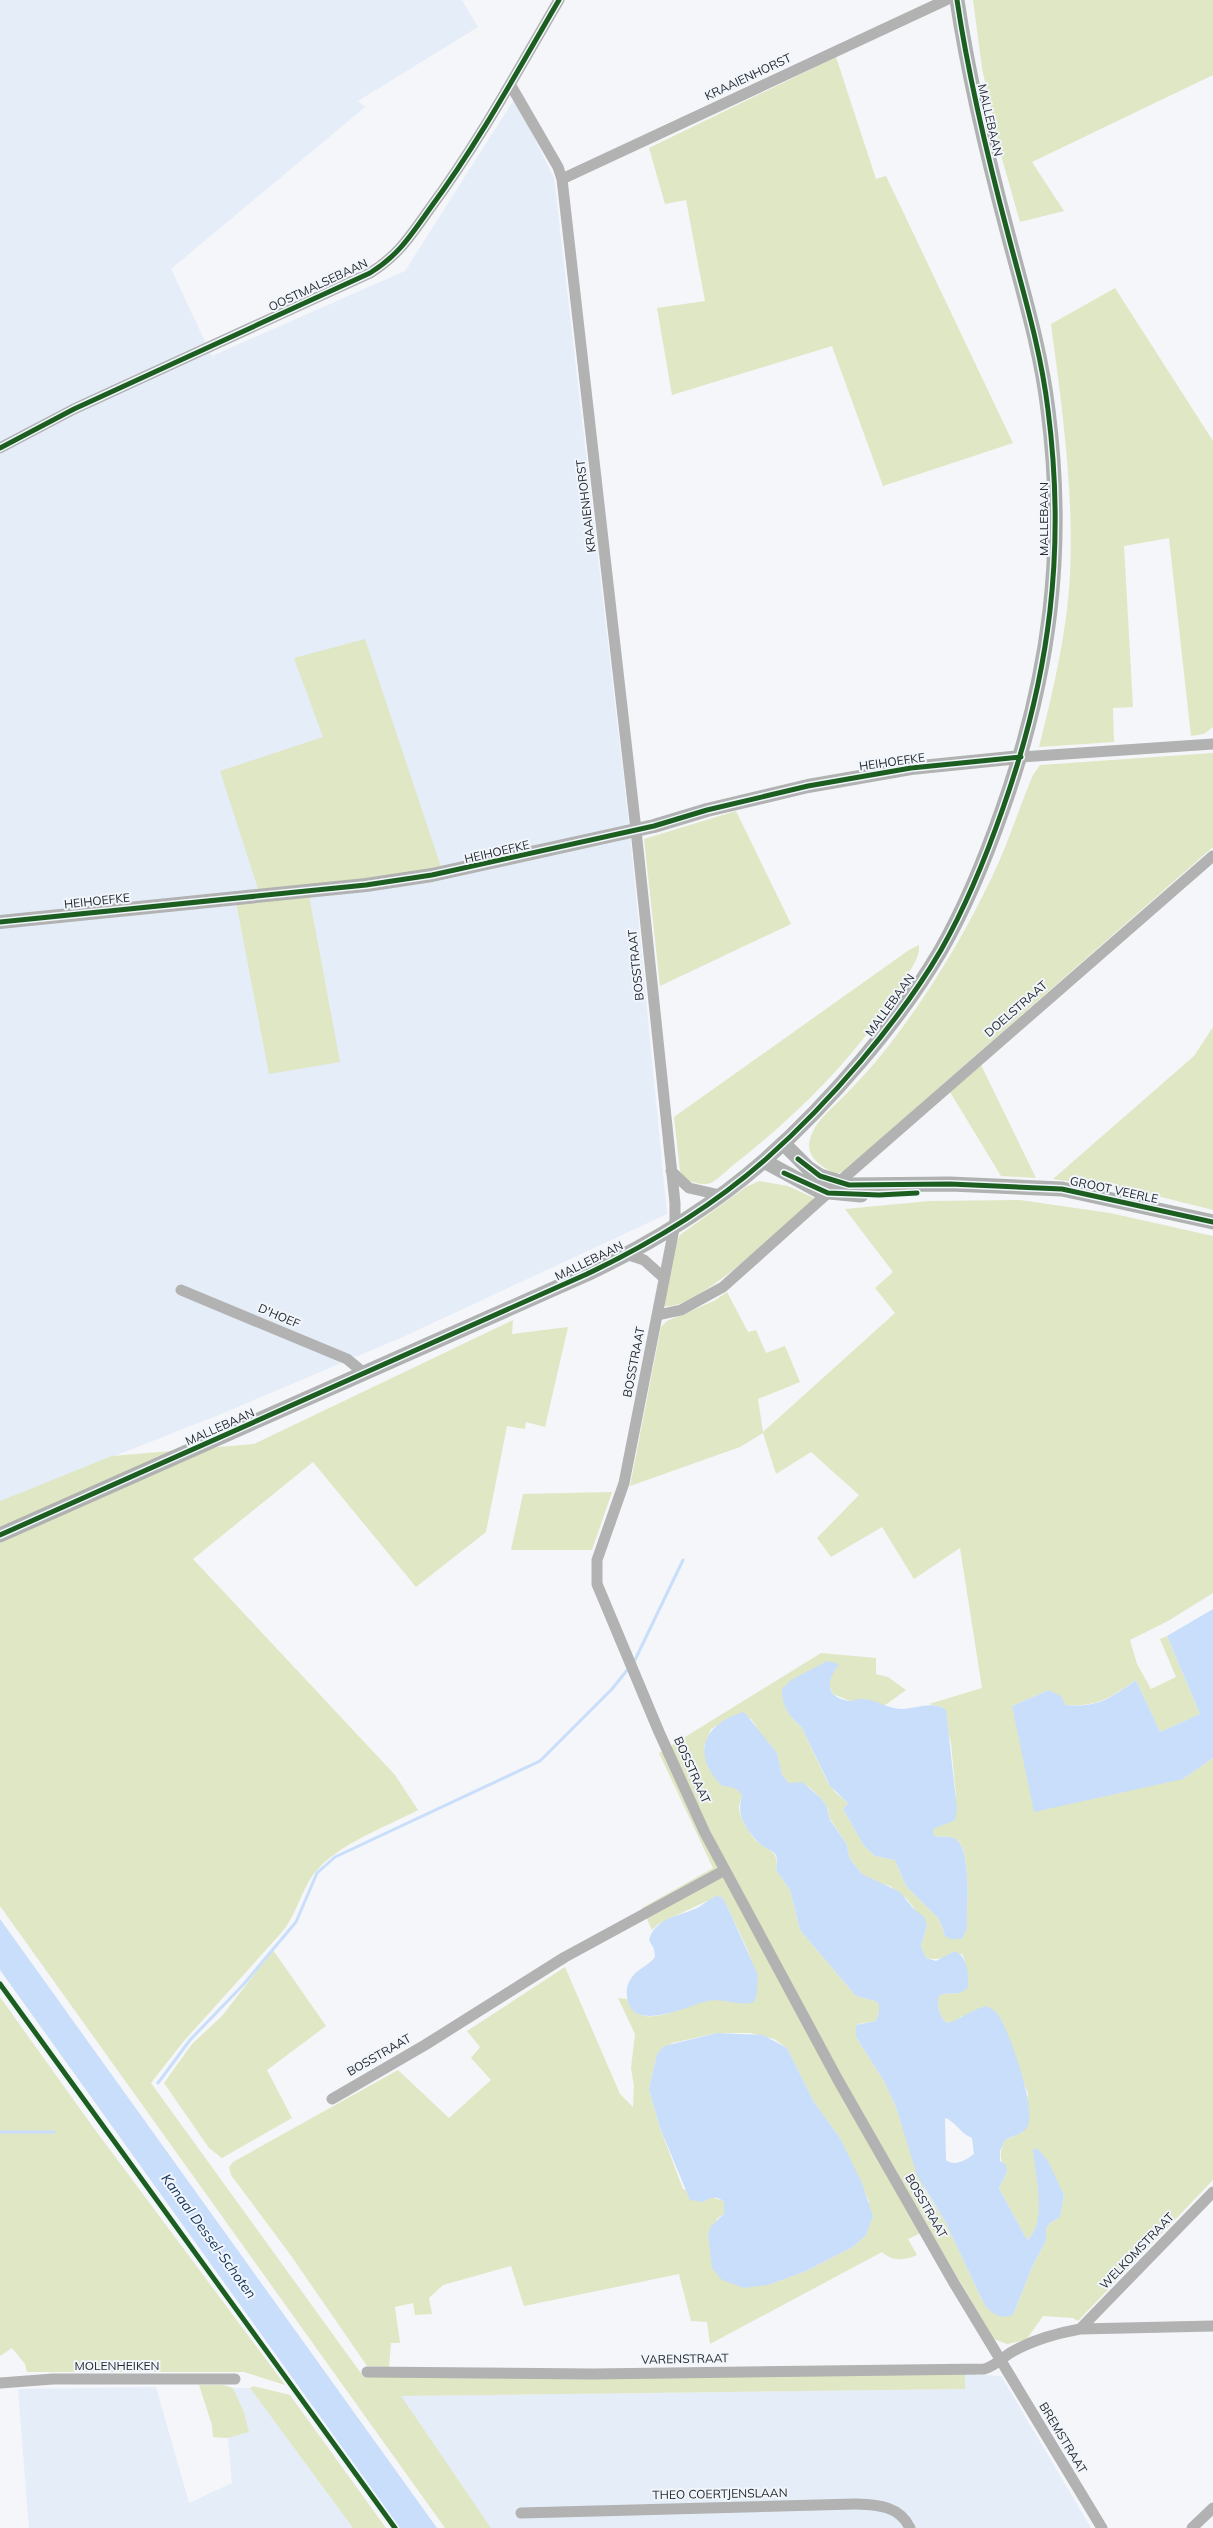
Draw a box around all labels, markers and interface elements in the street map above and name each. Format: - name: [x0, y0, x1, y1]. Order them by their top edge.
- street label: KRAAIENHORST: [702, 50, 794, 103]
- street label: MALLEBAAN: [975, 82, 1006, 158]
- street label: OOSTMALSEBAAN: [266, 255, 370, 314]
- street label: KRAAIENHORST: [572, 458, 599, 554]
- street label: MALLEBAAN: [1036, 482, 1051, 556]
- street label: HEIHOEFKE: [858, 749, 926, 774]
- street label: HEIHOEFKE: [463, 837, 531, 866]
- street label: HEIHOEFKE: [63, 890, 131, 911]
- street label: BOSSTRAAT: [624, 928, 647, 1001]
- street label: MALLEBAAN: [862, 970, 917, 1039]
- street label: DOELSTRAAT: [981, 977, 1051, 1040]
- street label: GROOT VEERLE: [1069, 1173, 1160, 1206]
- street label: MALLEBAAN: [552, 1238, 625, 1283]
- street label: D'HOEF: [256, 1300, 303, 1331]
- street label: BOSSTRAAT: [619, 1325, 648, 1398]
- street label: MALLEBAAN: [183, 1405, 257, 1448]
- street label: BOSSTRAAT: [671, 1734, 714, 1806]
- street label: BOSSTRAAT: [344, 2030, 414, 2079]
- water label: Kanaal Dessel-Schoten: [158, 2170, 260, 2302]
- street label: BOSSTRAAT: [902, 2171, 951, 2241]
- street label: WELKOMSTRAAT: [1096, 2209, 1177, 2292]
- street label: VARENSTRAAT: [641, 2350, 730, 2367]
- street label: MOLENHEIKEN: [74, 2358, 160, 2373]
- street label: BREMSTRAAT: [1036, 2399, 1091, 2477]
- street label: THEO COERTJENSLAAN: [652, 2485, 788, 2502]

